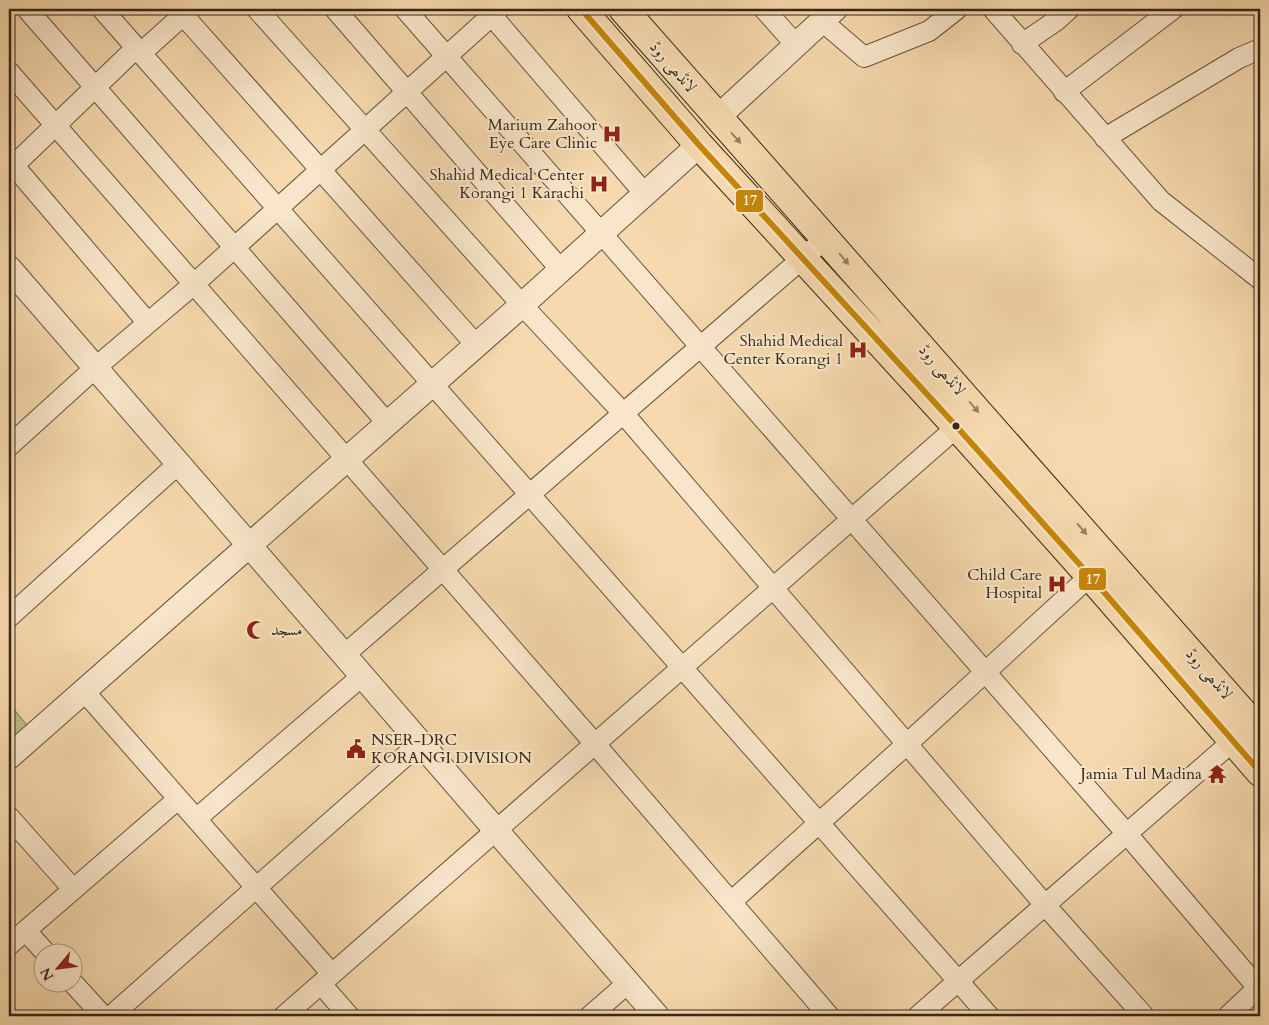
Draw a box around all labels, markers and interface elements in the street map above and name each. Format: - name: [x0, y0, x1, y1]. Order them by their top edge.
- street label: لانڈھی روڈ: [645, 37, 702, 98]
- place label: Marium Zahoor Eye Care Clinic: [488, 114, 597, 154]
- hospital icon: Marium Zahoor Eye Care Clinic: [601, 123, 623, 145]
- one-way arrow: [730, 131, 742, 143]
- place label: Shahid Medical Center Korangi 1 Karachi: [430, 164, 584, 204]
- hospital icon: Shahid Medical Center Korangi 1 Karachi: [588, 173, 610, 195]
- line badge: 17: [735, 189, 764, 213]
- text: 17: [743, 191, 757, 210]
- one-way arrow: [838, 252, 850, 264]
- place label: Shahid Medical Center Korangi 1: [724, 330, 843, 370]
- hospital icon: Shahid Medical Center Korangi 1: [847, 339, 869, 361]
- street label: لانڈھی روڈ: [914, 340, 971, 401]
- one-way arrow: [969, 400, 980, 413]
- unlabelled marker: [951, 421, 961, 431]
- one-way arrow: [1076, 523, 1087, 535]
- place label: Child Care Hospital: [967, 564, 1042, 604]
- line badge: 17: [1078, 567, 1107, 591]
- text: 17: [1086, 570, 1100, 589]
- hospital icon: Child Care Hospital: [1046, 573, 1068, 595]
- mosque icon: مسجد: [245, 619, 267, 641]
- place label: مسجد: [271, 619, 302, 641]
- street label: لانڈھی روڈ: [1181, 644, 1238, 705]
- place label: NSER-DRC KORANGI DIVISION: [371, 729, 532, 769]
- public building icon: NSER-DRC KORANGI DIVISION: [345, 738, 367, 760]
- place label: Jamia Tul Madina: [1079, 763, 1202, 785]
- temple icon: Jamia Tul Madina: [1206, 763, 1228, 785]
- north arrow: [32, 942, 82, 992]
- text: N: [36, 964, 58, 984]

